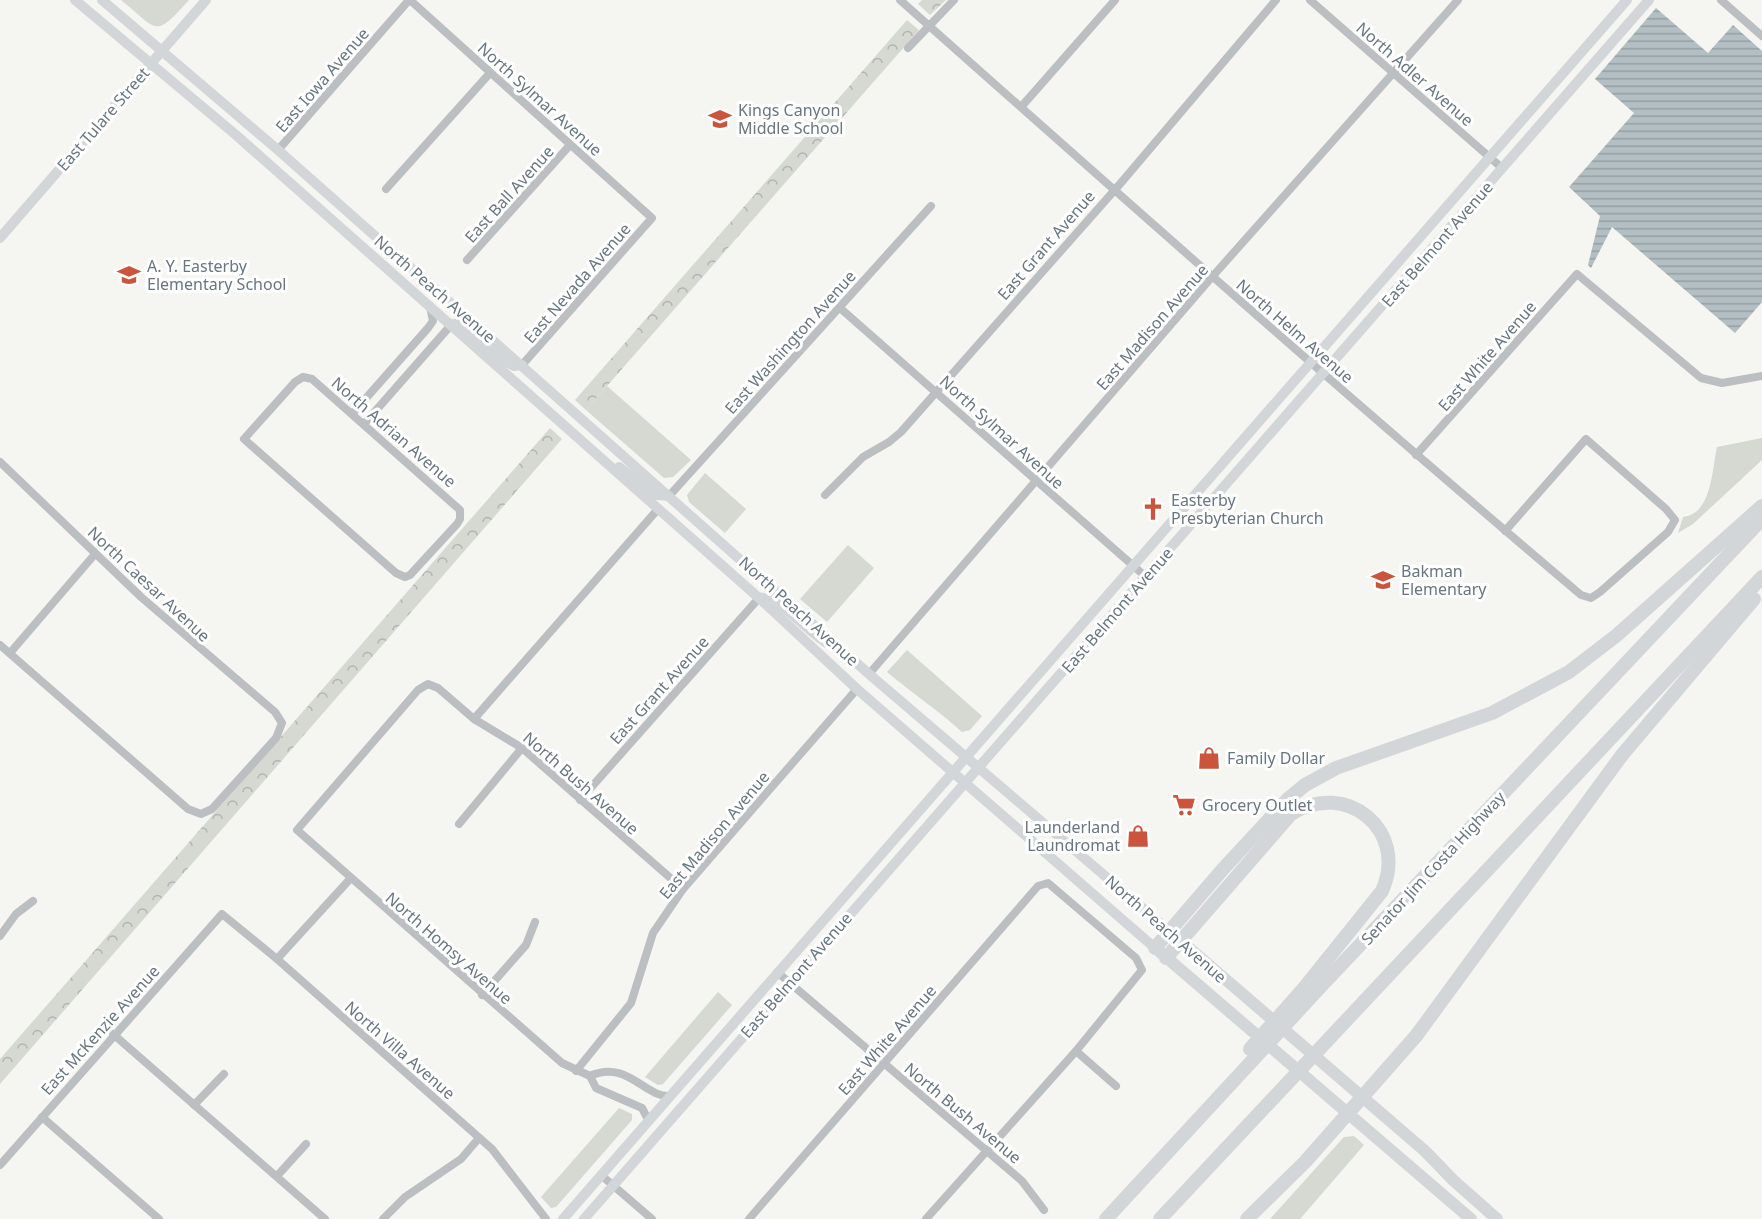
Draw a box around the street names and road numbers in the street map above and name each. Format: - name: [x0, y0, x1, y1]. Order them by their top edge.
- street label: North Adler Avenue: [1352, 17, 1478, 131]
- street label: East Iowa Avenue: [270, 23, 374, 137]
- street label: North Sylmar Avenue: [473, 37, 607, 161]
- street label: East Tulare Street: [52, 62, 154, 176]
- street label: East Ball Avenue: [460, 141, 558, 247]
- street label: East Belmont Avenue: [1376, 177, 1498, 311]
- street label: East Grant Avenue: [992, 186, 1100, 304]
- street label: East Nevada Avenue: [519, 218, 635, 348]
- street label: North Peach Avenue: [370, 230, 500, 348]
- street label: East Madison Avenue: [1091, 259, 1213, 395]
- street label: East Washington Avenue: [720, 265, 860, 419]
- street label: North Helm Avenue: [1232, 274, 1358, 388]
- street label: East White Avenue: [1433, 296, 1541, 416]
- street label: North Sylmar Avenue: [935, 370, 1069, 494]
- street label: North Adrian Avenue: [327, 372, 461, 492]
- street label: North Caesar Avenue: [83, 521, 215, 647]
- street label: East Belmont Avenue: [1056, 543, 1178, 677]
- street label: North Peach Avenue: [734, 551, 864, 671]
- street label: East Grant Avenue: [605, 631, 713, 749]
- street label: North Bush Avenue: [519, 727, 643, 839]
- street label: East Madison Avenue: [654, 766, 774, 904]
- street label: Senator Jim Costa Highway: [1356, 786, 1511, 949]
- street label: North Peach Avenue: [1101, 870, 1231, 988]
- street label: North Homsy Avenue: [381, 887, 517, 1009]
- street label: East Belmont Avenue: [735, 908, 857, 1042]
- street label: East McKenzie Avenue: [36, 960, 164, 1100]
- street label: East White Avenue: [833, 980, 941, 1100]
- street label: North Villa Avenue: [340, 996, 460, 1104]
- street label: North Bush Avenue: [900, 1058, 1026, 1168]

